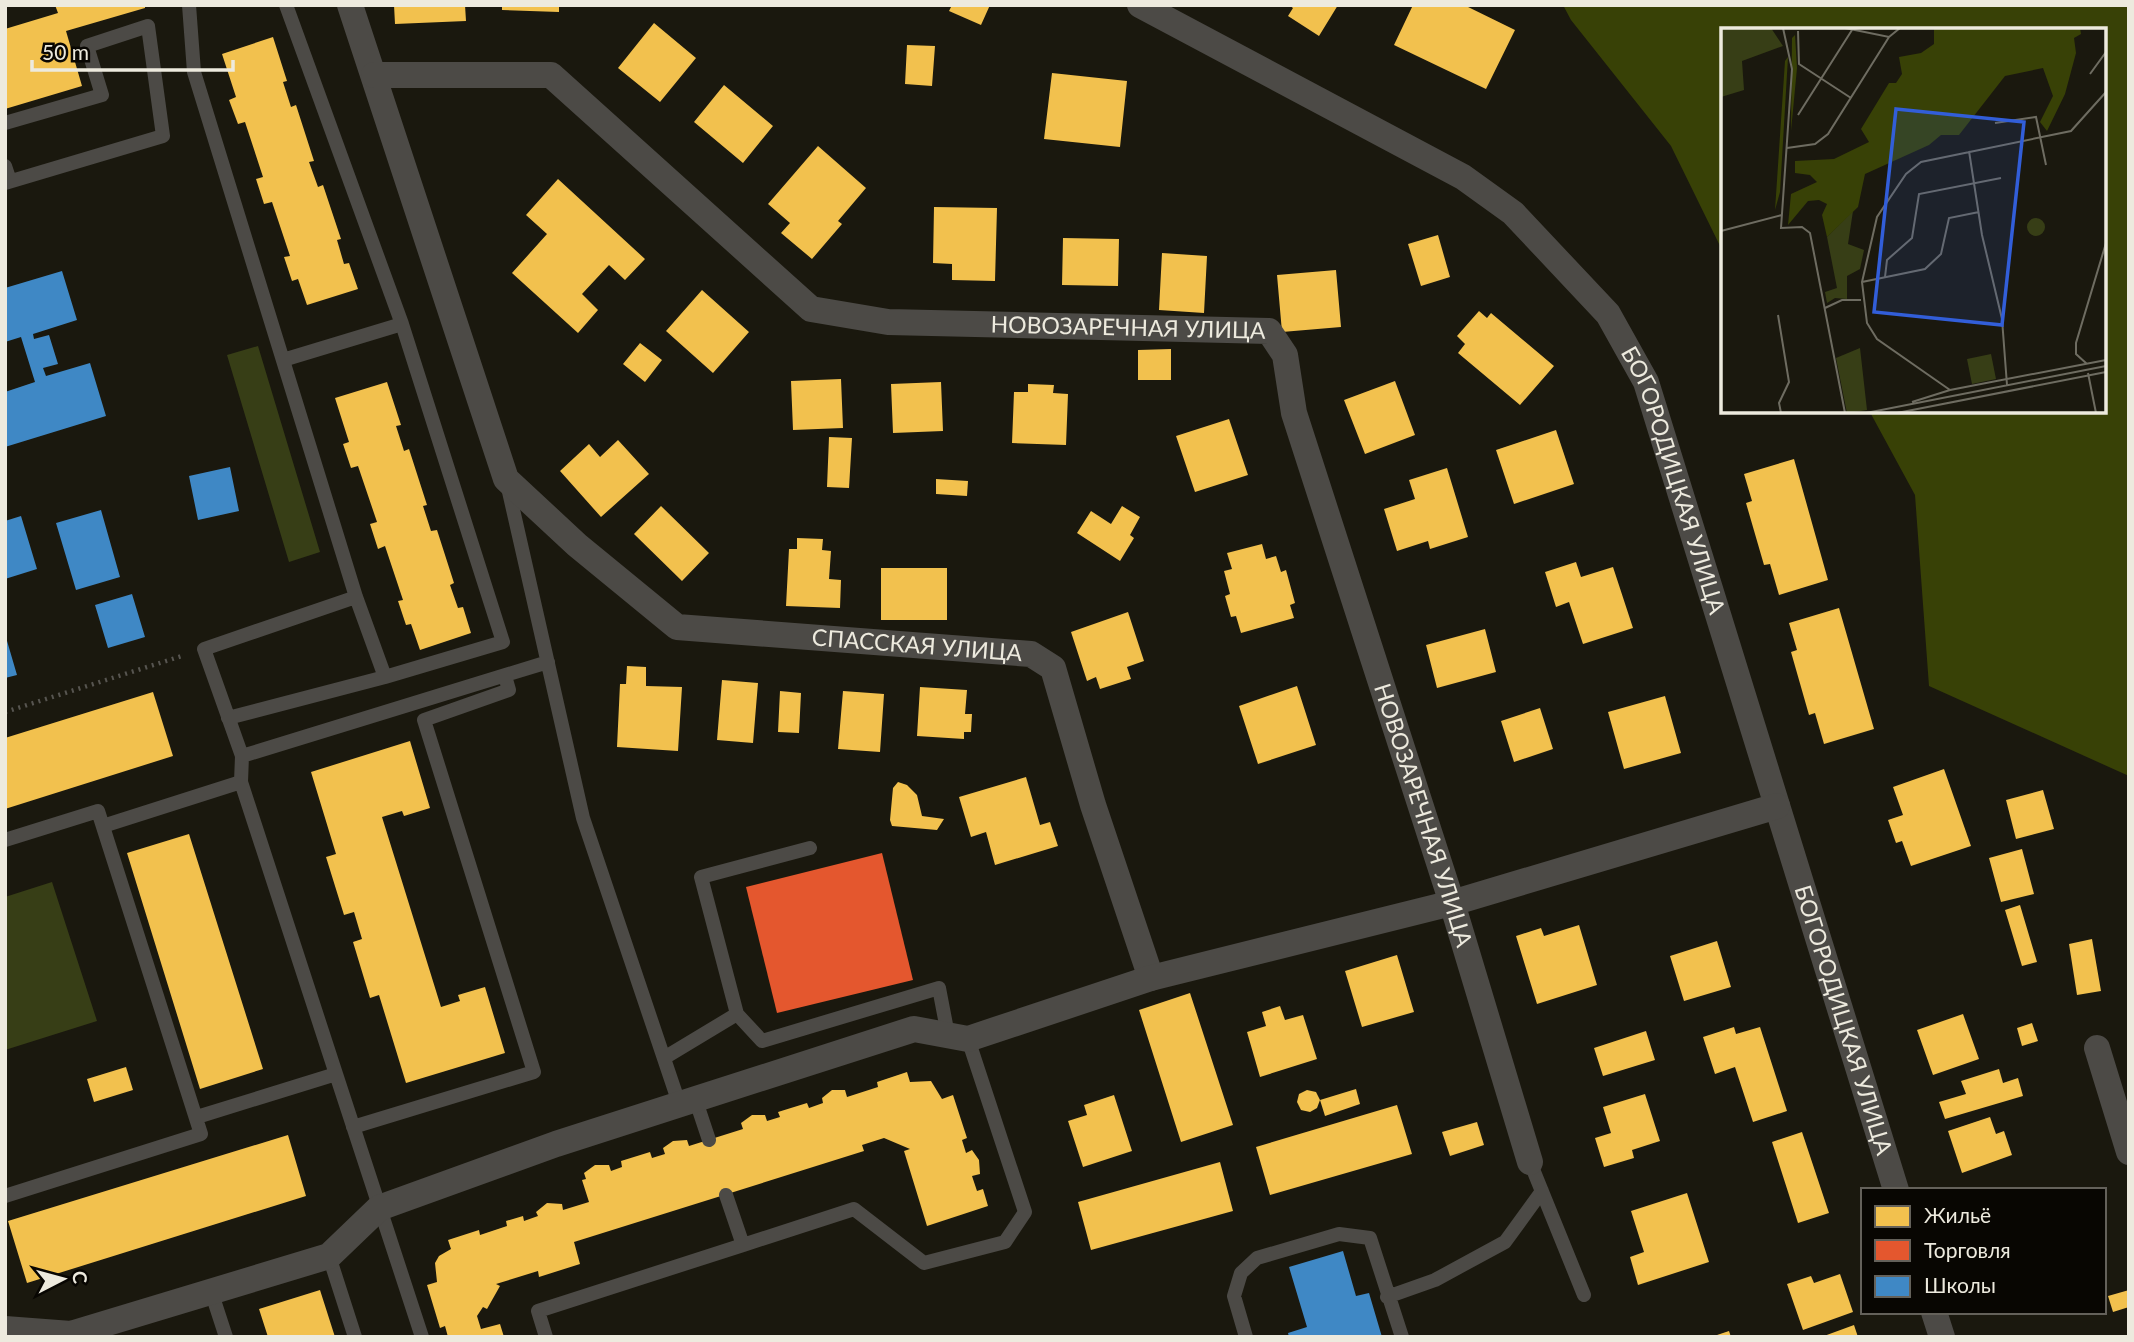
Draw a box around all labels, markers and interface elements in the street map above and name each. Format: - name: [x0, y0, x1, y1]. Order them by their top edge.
- scale bar: [32, 28, 233, 72]
- inset map: [1721, 28, 2106, 413]
- text: 50 m: [42, 39, 89, 64]
- street label: НОВОЗАРЕЧНАЯ УЛИЦА: [990, 309, 1266, 344]
- street label: БОГОРОДИЦКАЯ УЛИЦА: [1616, 341, 1732, 618]
- street label: СПАССКАЯ УЛИЦА: [811, 622, 1024, 666]
- street label: НОВОЗАРЕЧНАЯ УЛИЦА: [1369, 680, 1480, 950]
- street label: БОГОРОДИЦКАЯ УЛИЦА: [1790, 882, 1899, 1158]
- legend: [1861, 1188, 2106, 1314]
- text: Жильё: [1924, 1202, 1991, 1227]
- text: Торговля: [1924, 1237, 2011, 1262]
- north arrow: [28, 1244, 98, 1314]
- text: С: [68, 1270, 93, 1285]
- text: Школы: [1924, 1272, 1996, 1297]

